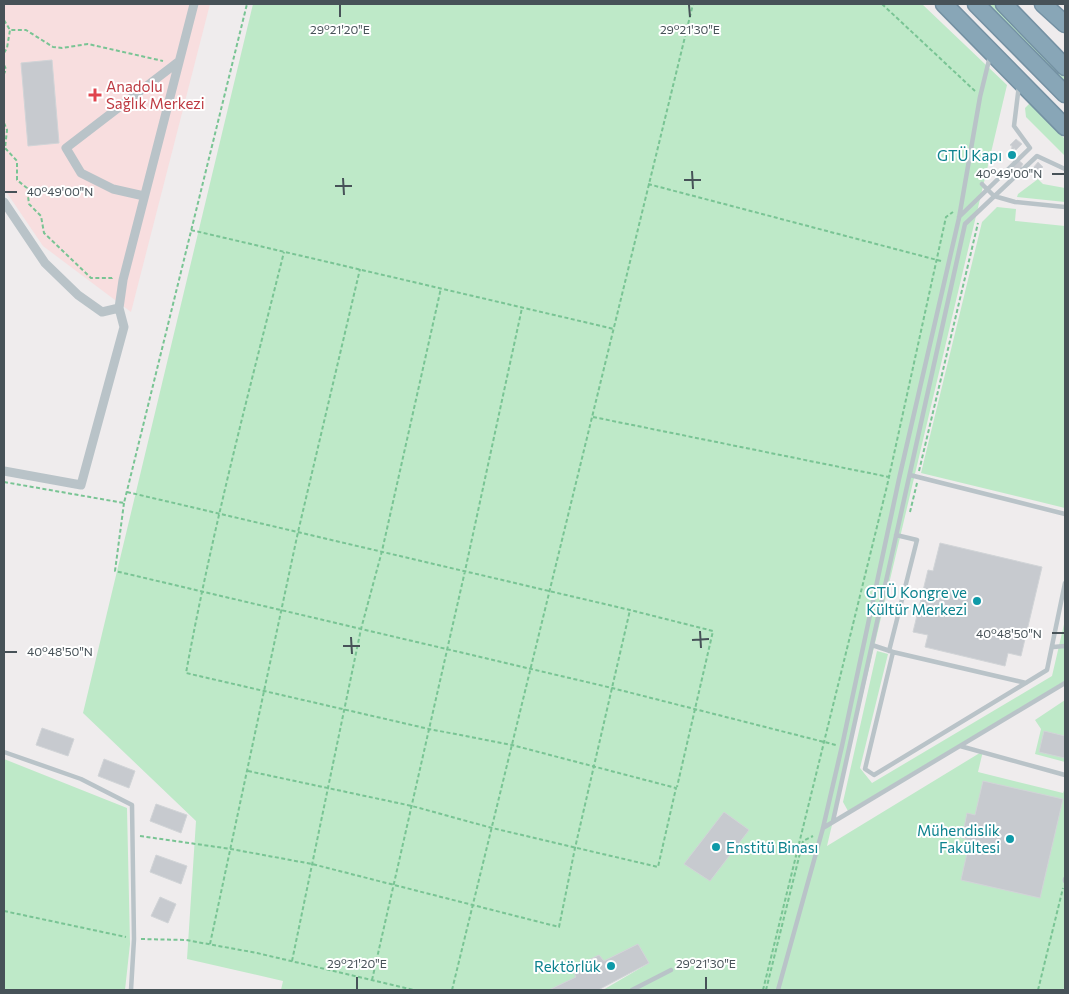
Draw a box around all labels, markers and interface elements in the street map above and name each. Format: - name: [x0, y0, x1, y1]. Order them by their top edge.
- text: 29°21'20"E: [310, 22, 370, 36]
- text: 29°21'30"E: [660, 22, 720, 36]
- place label: Anadolu Sağlık Merkezi: [106, 77, 205, 112]
- marker: Anadolu Sağlık Merkezi: [88, 88, 102, 102]
- place label: GTÜ Kapı: [937, 146, 1002, 164]
- marker: GTÜ Kapı: [1006, 149, 1018, 161]
- text: 40°49'00"N: [976, 166, 1042, 180]
- text: 40°49'00"N: [27, 184, 93, 198]
- place label: GTÜ Kongre ve Kültür Merkezi: [866, 583, 967, 618]
- marker: GTÜ Kongre ve Kültür Merkezi: [971, 595, 983, 607]
- text: 40°48'50"N: [976, 626, 1042, 640]
- text: 40°48'50"N: [27, 644, 93, 658]
- place label: Mühendislik Fakültesi: [917, 821, 1000, 856]
- marker: Mühendislik Fakültesi: [1004, 833, 1016, 845]
- place label: Enstitü Binası: [726, 838, 818, 856]
- marker: Enstitü Binası: [710, 841, 722, 853]
- text: 29°21'20"E: [327, 956, 387, 970]
- text: 29°21'30"E: [676, 956, 736, 970]
- place label: Rektörlük: [534, 957, 601, 975]
- marker: Rektörlük: [605, 960, 617, 972]

